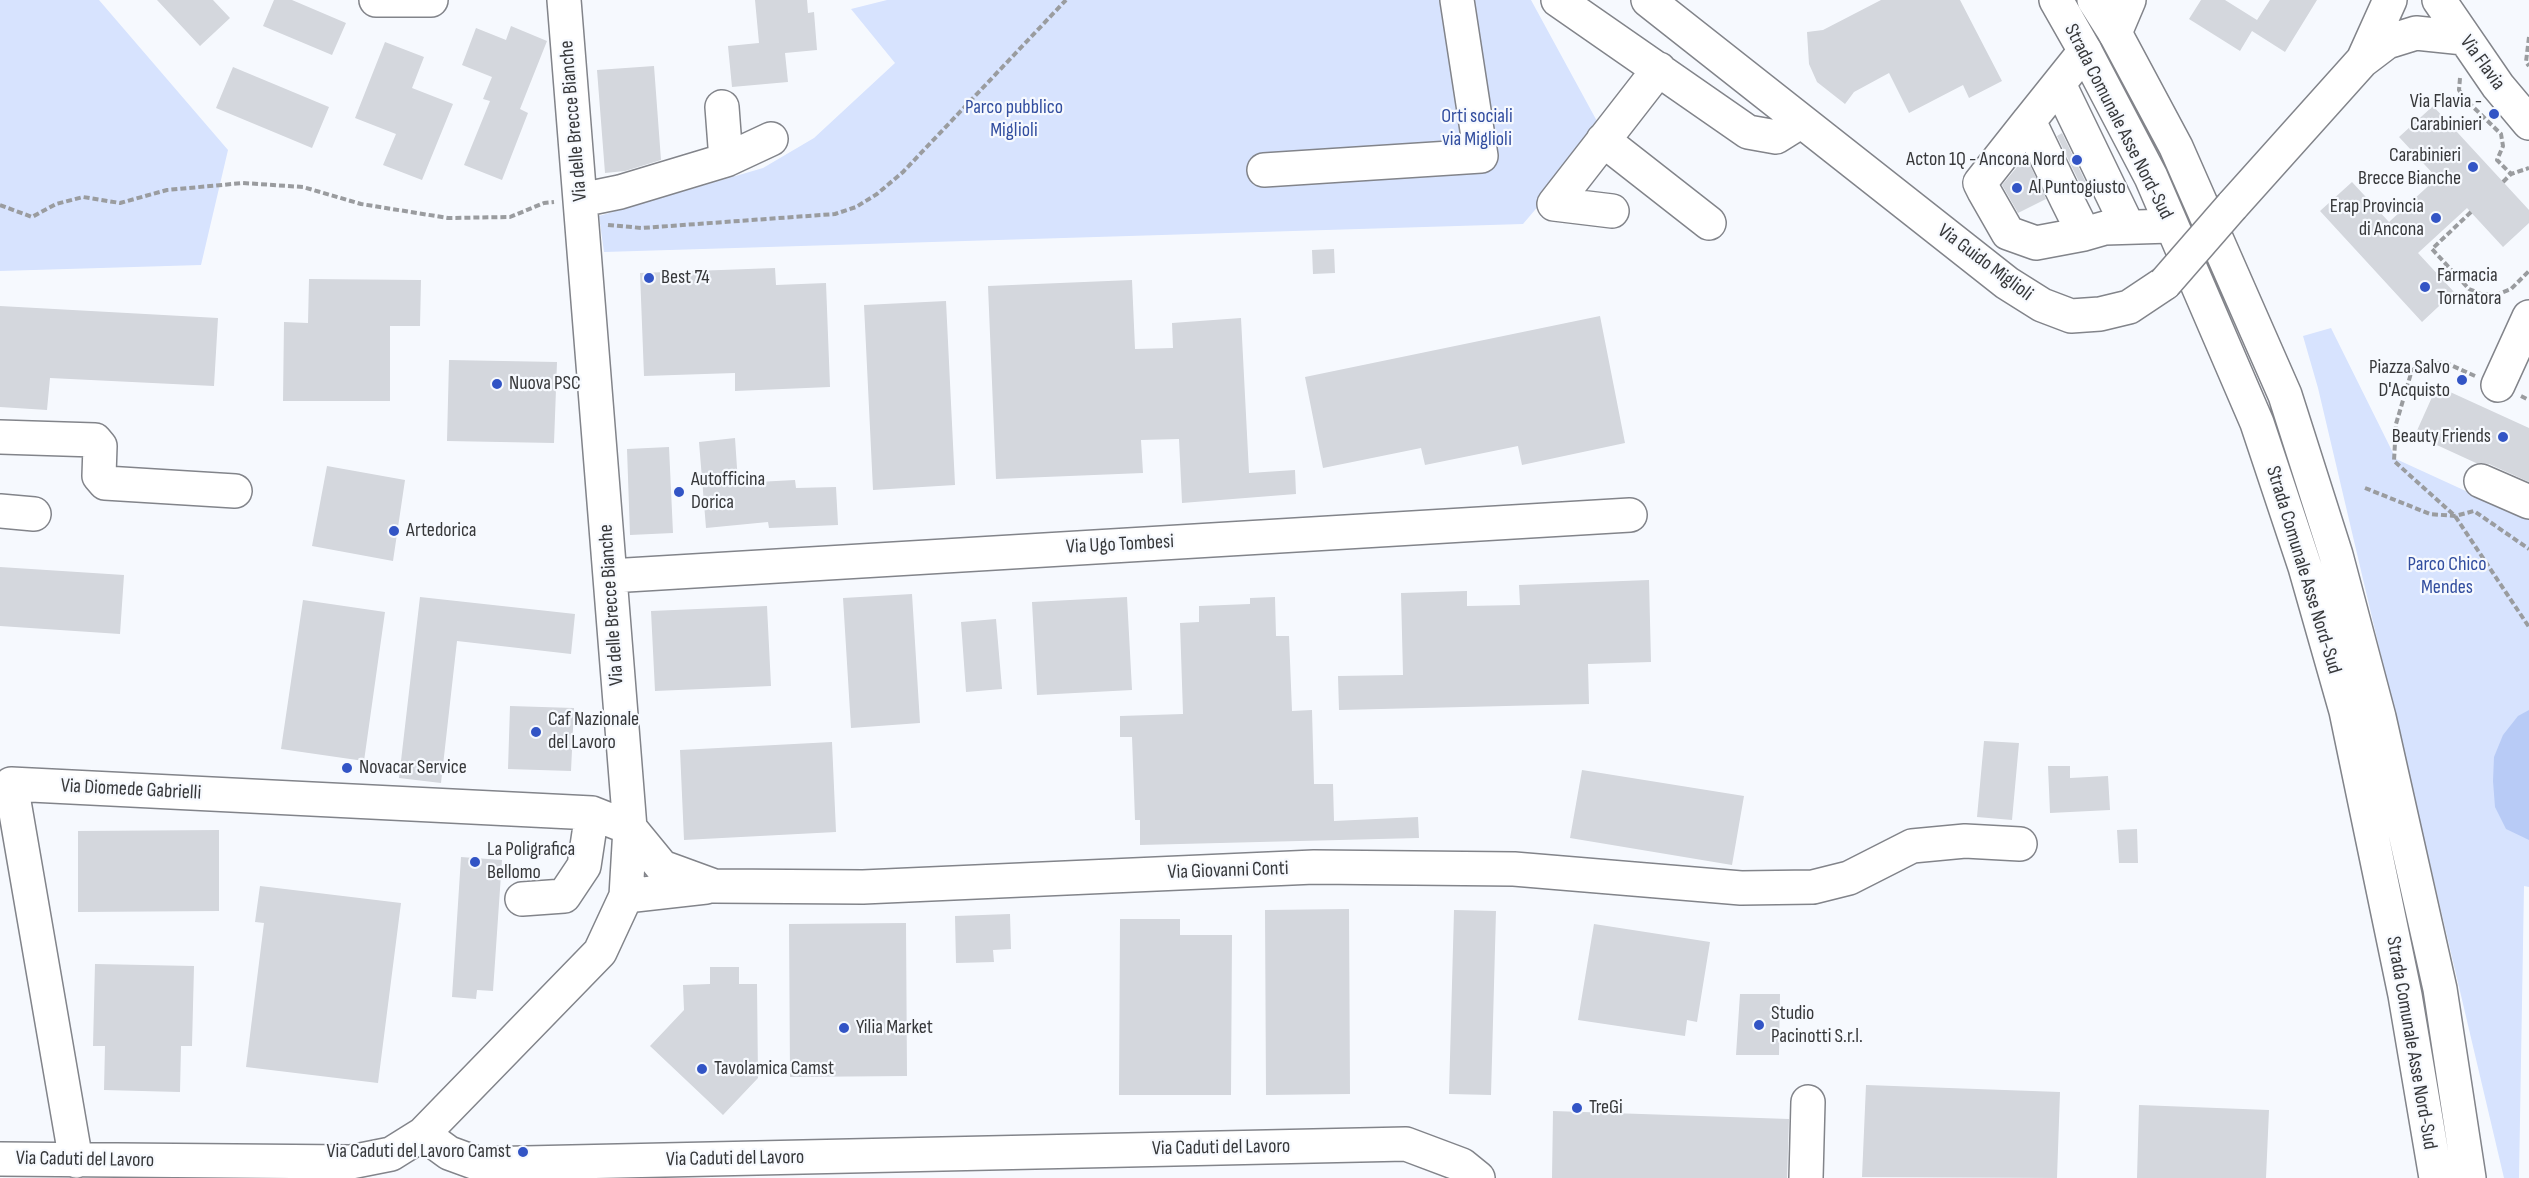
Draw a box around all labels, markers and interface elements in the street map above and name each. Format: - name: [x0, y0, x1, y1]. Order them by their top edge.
- street label: Strada Comunale Asse Nord-Sud: [2058, 20, 2178, 224]
- street label: Via Flavia: [2454, 31, 2510, 95]
- street label: Via delle Brecce Bianche: [555, 39, 593, 203]
- place label: Via Flavia - Carabinieri: [2410, 90, 2482, 137]
- park label: Parco pubblico Miglioli: [965, 96, 1063, 143]
- park label: Orti sociali via Miglioli: [1441, 105, 1513, 152]
- marker: Via Flavia - Carabinieri: [2487, 107, 2501, 121]
- place label: Carabinieri Brecce Bianche: [2358, 144, 2461, 191]
- place label: Acton 1Q - Ancona Nord: [1906, 148, 2065, 172]
- marker: Acton 1Q - Ancona Nord: [2070, 153, 2084, 167]
- marker: Carabinieri Brecce Bianche: [2466, 160, 2480, 174]
- place label: Al Puntogiusto: [2029, 176, 2126, 200]
- marker: Al Puntogiusto: [2010, 181, 2024, 195]
- place label: Erap Provincia di Ancona: [2330, 195, 2424, 242]
- marker: Erap Provincia di Ancona: [2429, 211, 2443, 225]
- street label: Via Guido Miglioli: [1933, 219, 2037, 307]
- place label: Farmacia Tornatora: [2437, 264, 2501, 311]
- place label: Best 74: [661, 266, 710, 290]
- marker: Best 74: [642, 271, 656, 285]
- marker: Farmacia Tornatora: [2418, 280, 2432, 294]
- place label: Piazza Salvo D'Acquisto: [2369, 356, 2450, 403]
- place label: Nuova PSC: [509, 372, 581, 396]
- marker: Piazza Salvo D'Acquisto: [2455, 373, 2469, 387]
- marker: Nuova PSC: [490, 377, 504, 391]
- place label: Beauty Friends: [2392, 425, 2491, 449]
- marker: Beauty Friends: [2496, 430, 2510, 444]
- street label: Strada Comunale Asse Nord-Sud: [2260, 463, 2346, 677]
- place label: Autofficina Dorica: [691, 468, 765, 515]
- marker: Autofficina Dorica: [672, 485, 686, 499]
- place label: Artedorica: [406, 519, 476, 543]
- marker: Artedorica: [387, 524, 401, 538]
- street label: Via delle Brecce Bianche: [594, 524, 630, 686]
- street label: Via Ugo Tombesi: [1065, 530, 1175, 560]
- park label: Parco Chico Mendes: [2408, 553, 2486, 600]
- place label: Caf Nazionale del Lavoro: [548, 708, 639, 755]
- marker: Caf Nazionale del Lavoro: [529, 725, 543, 739]
- place label: Novacar Service: [359, 756, 467, 780]
- marker: Novacar Service: [340, 761, 354, 775]
- street label: Via Diomede Gabrielli: [60, 774, 202, 806]
- place label: La Poligrafica Bellomo: [487, 838, 575, 885]
- marker: La Poligrafica Bellomo: [468, 855, 482, 869]
- street label: Via Giovanni Conti: [1167, 857, 1289, 885]
- street label: Strada Comunale Asse Nord-Sud: [2380, 935, 2442, 1151]
- place label: Studio Pacinotti S.r.l.: [1771, 1002, 1863, 1049]
- place label: Yilia Market: [856, 1016, 933, 1040]
- marker: Studio Pacinotti S.r.l.: [1752, 1018, 1766, 1032]
- marker: Yilia Market: [837, 1021, 851, 1035]
- place label: Tavolamica Camst: [714, 1057, 834, 1081]
- marker: Tavolamica Camst: [695, 1062, 709, 1076]
- place label: TreGi: [1589, 1096, 1623, 1120]
- marker: TreGi: [1570, 1101, 1584, 1115]
- street label: Via Caduti del Lavoro: [1152, 1135, 1290, 1161]
- place label: Via Caduti del Lavoro Camst: [326, 1140, 511, 1164]
- marker: Via Caduti del Lavoro Camst: [516, 1145, 530, 1159]
- street label: Via Caduti del Lavoro: [666, 1146, 804, 1172]
- street label: Via Caduti del Lavoro: [16, 1147, 154, 1173]

